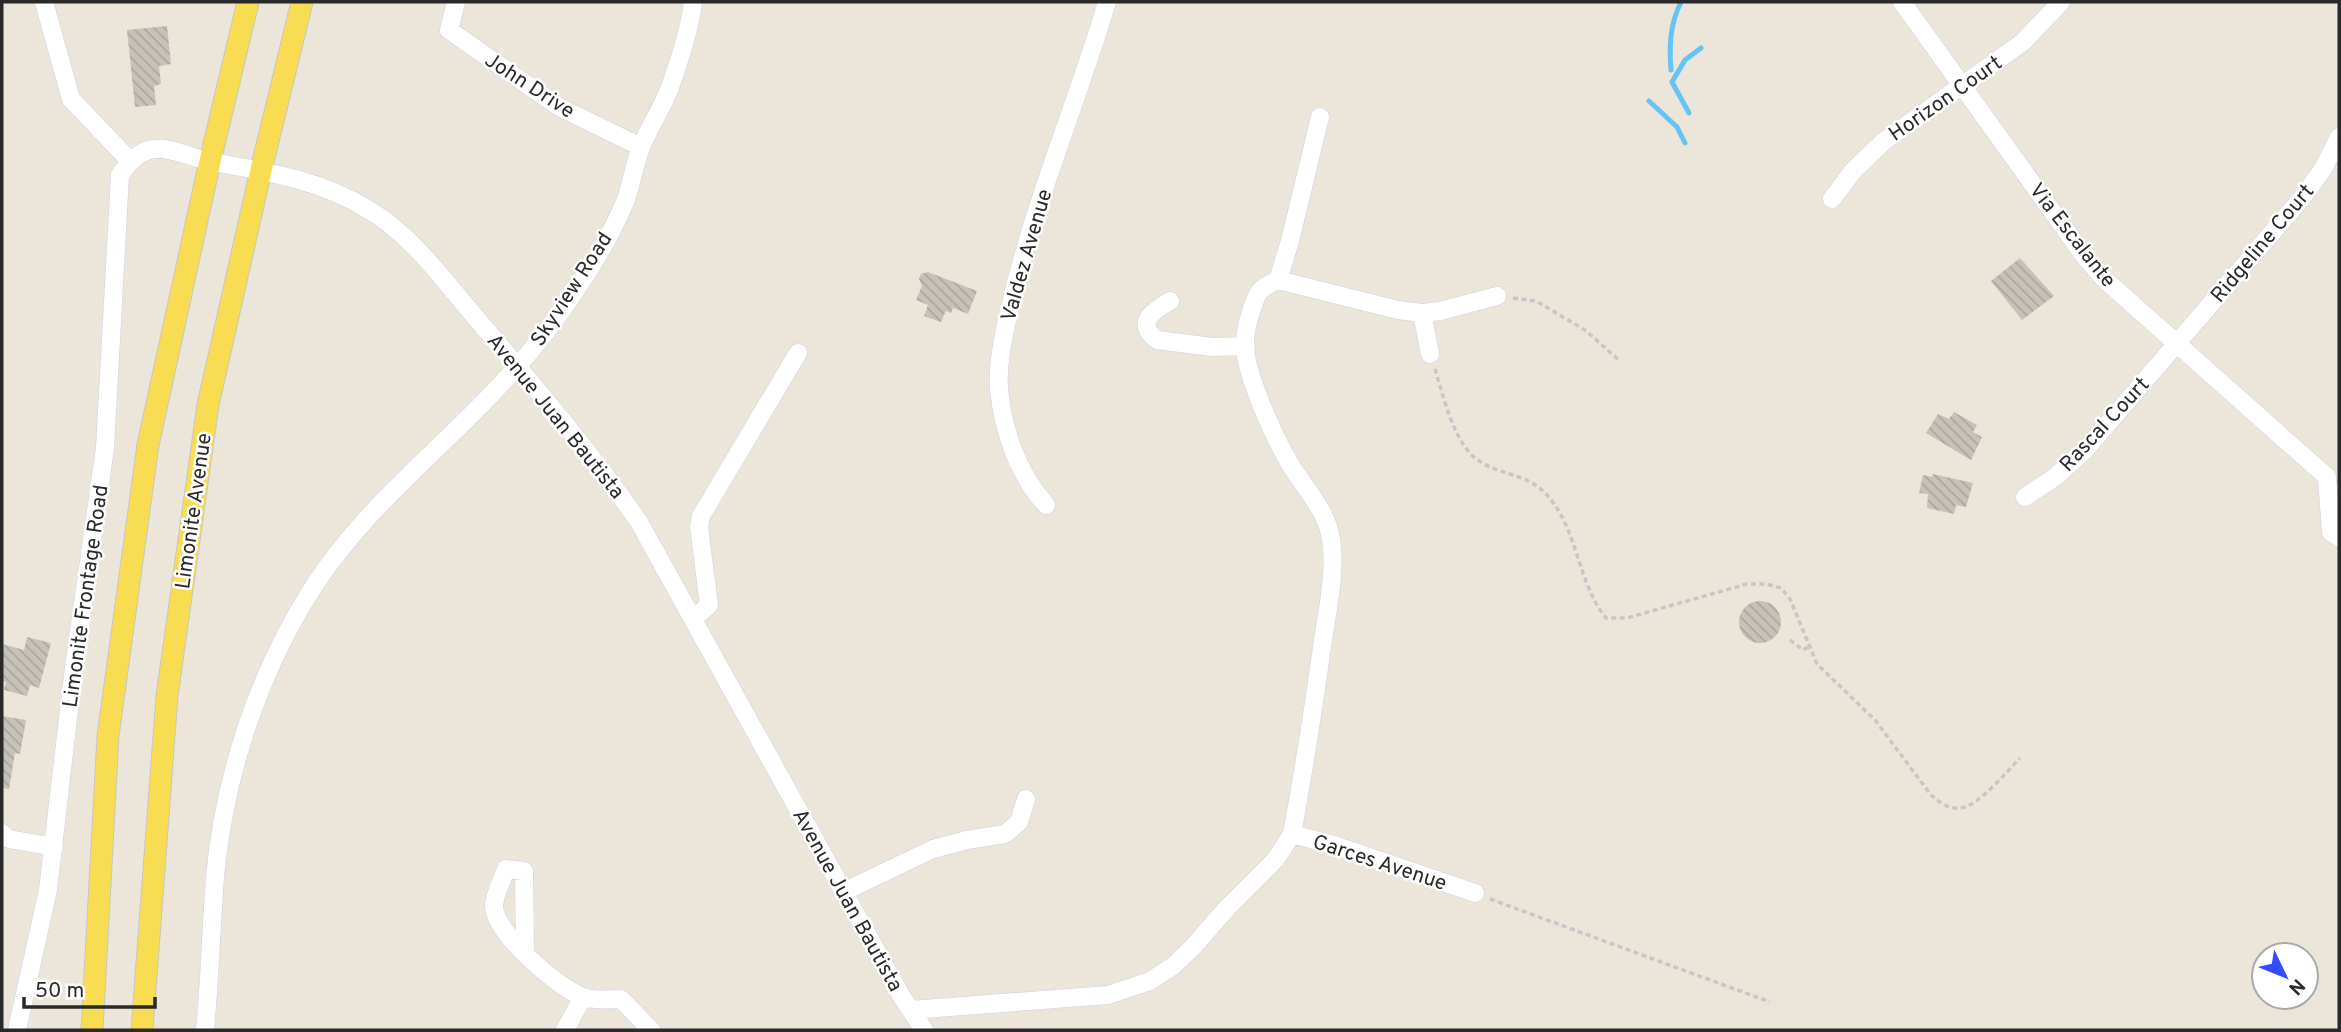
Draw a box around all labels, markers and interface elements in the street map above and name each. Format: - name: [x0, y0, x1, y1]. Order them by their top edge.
- street label: John Drive: [479, 47, 579, 125]
- street label: Horizon Court: [1884, 50, 2008, 148]
- street label: Via Escalante: [2023, 178, 2121, 294]
- street label: Ridgeline Court: [2206, 179, 2321, 309]
- street label: Valdez Avenue: [996, 186, 1059, 325]
- street label: Skyview Road: [525, 228, 619, 352]
- street label: Avenue Juan Bautista: [480, 329, 630, 505]
- street label: Rascal Court: [2054, 372, 2156, 478]
- street label: Limonite Avenue: [170, 431, 219, 591]
- street label: Limonite Frontage Road: [57, 483, 115, 709]
- street label: Avenue Juan Bautista: [785, 805, 908, 997]
- street label: Garces Avenue: [1309, 829, 1450, 898]
- north arrow: [2250, 941, 2320, 1011]
- scale bar: [24, 965, 156, 1009]
- text: N: [2283, 973, 2309, 999]
- text: 50 m: [35, 978, 84, 1005]

